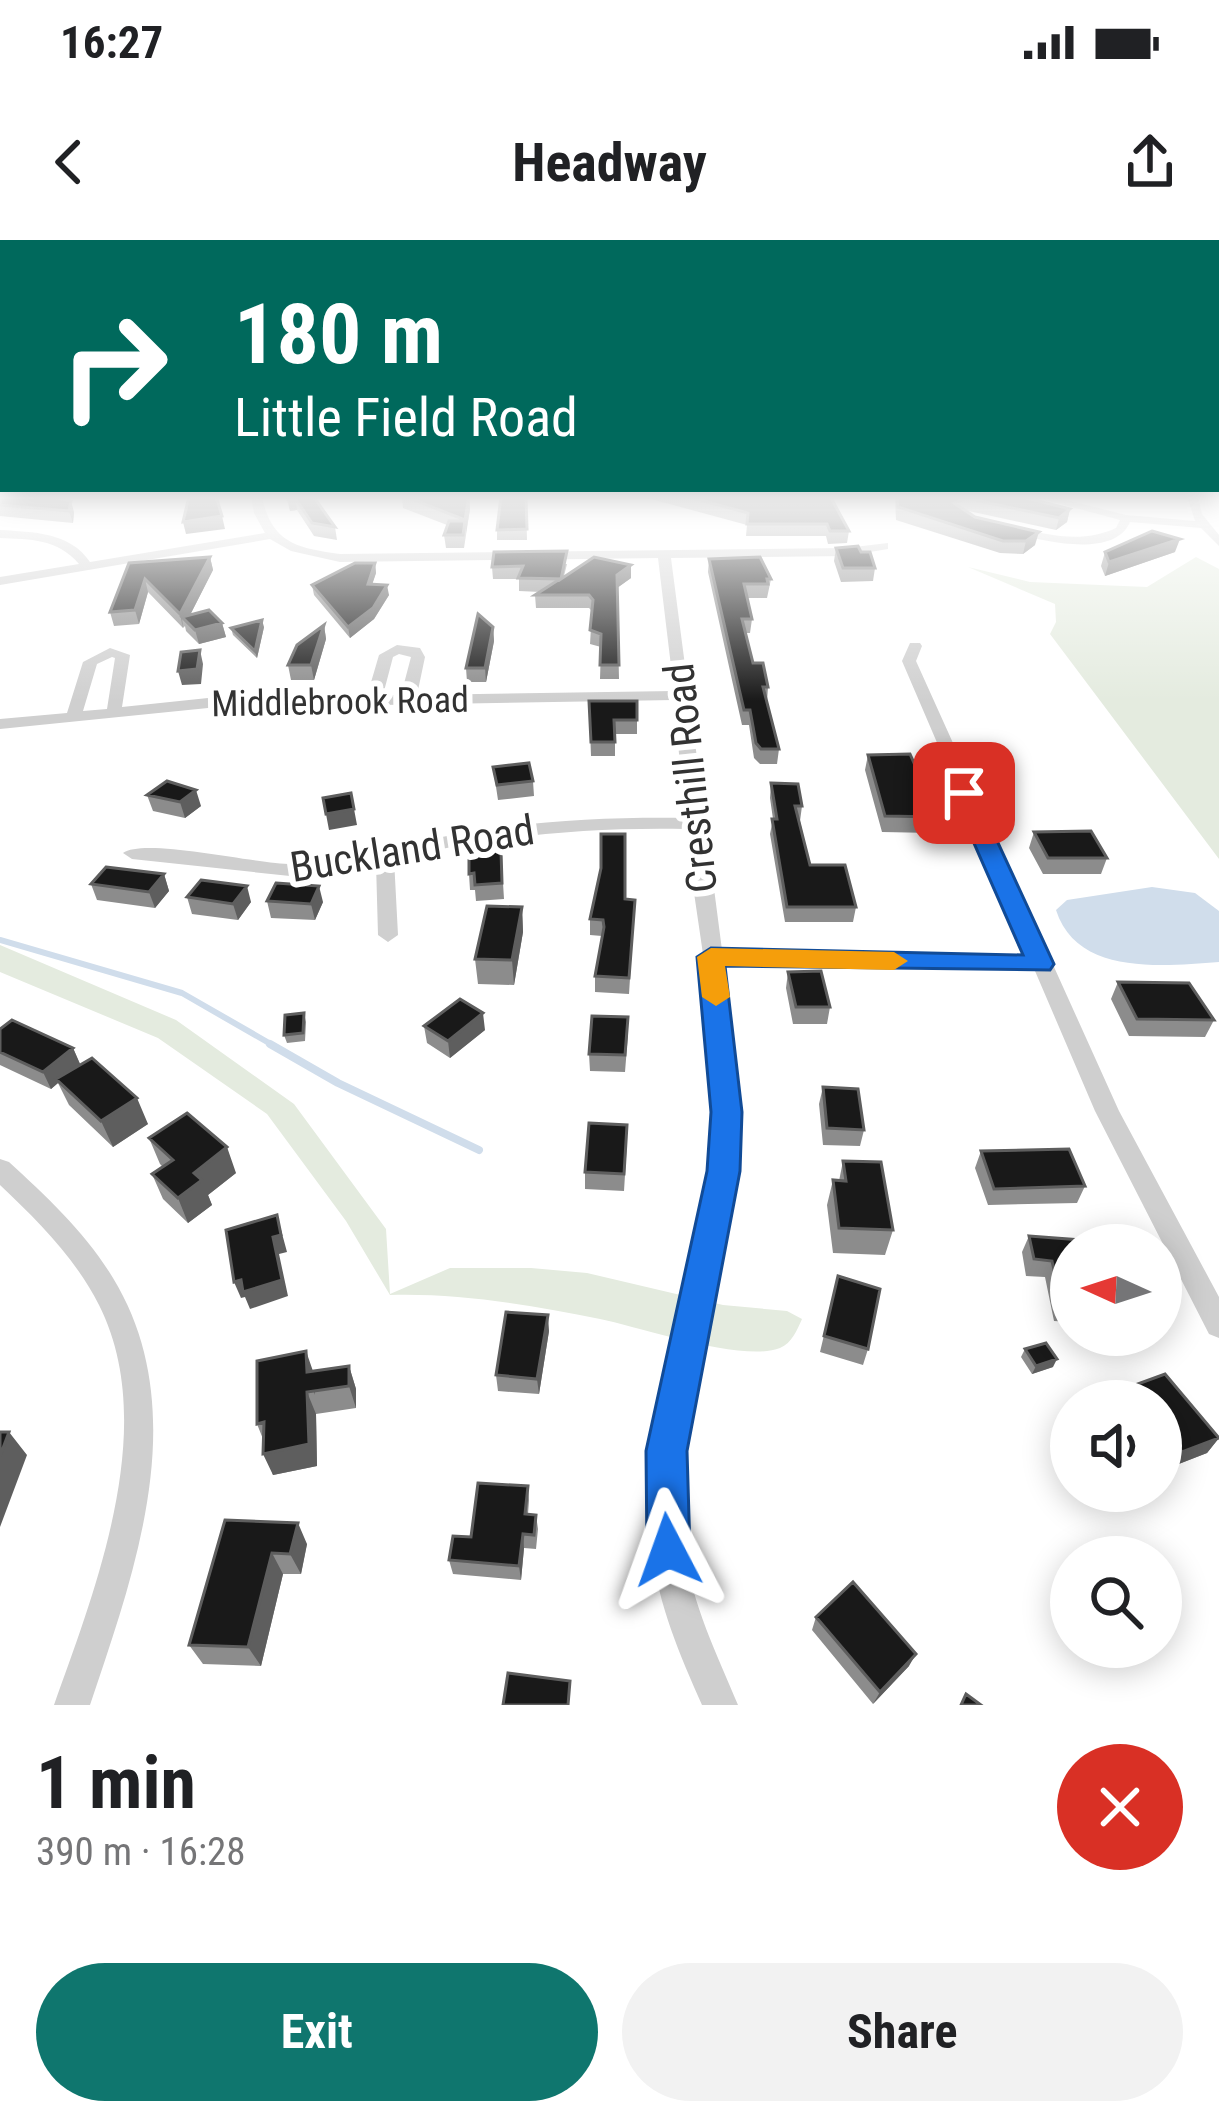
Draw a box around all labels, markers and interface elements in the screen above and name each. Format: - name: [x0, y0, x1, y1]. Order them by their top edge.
- text: 16:27: [60, 16, 163, 69]
- icon: back: [36, 129, 102, 195]
- icon: share: [1117, 129, 1183, 195]
- text: Headway: [512, 131, 707, 194]
- text: 180 m: [234, 285, 443, 384]
- icon: right: [36, 288, 192, 444]
- text: Little Field Road: [234, 386, 578, 449]
- street label: Cresthill Road: [654, 661, 727, 895]
- street label: Middlebrook Road: [211, 679, 469, 725]
- pin: [913, 742, 1015, 844]
- icon: arrive: [931, 760, 997, 826]
- street label: Buckland Road: [287, 805, 538, 892]
- north arrow: [1050, 1224, 1182, 1356]
- map controls: [1050, 1224, 1182, 1668]
- button: sound: [1050, 1380, 1182, 1512]
- position arrow: [605, 1487, 731, 1613]
- button: search: [1050, 1536, 1182, 1668]
- text: 1 min: [36, 1741, 196, 1826]
- button: close: [1057, 1744, 1183, 1870]
- text: 390 m · 16:28: [36, 1829, 246, 1875]
- button: Exit: [36, 1963, 598, 2101]
- button: Share: [622, 1963, 1183, 2101]

